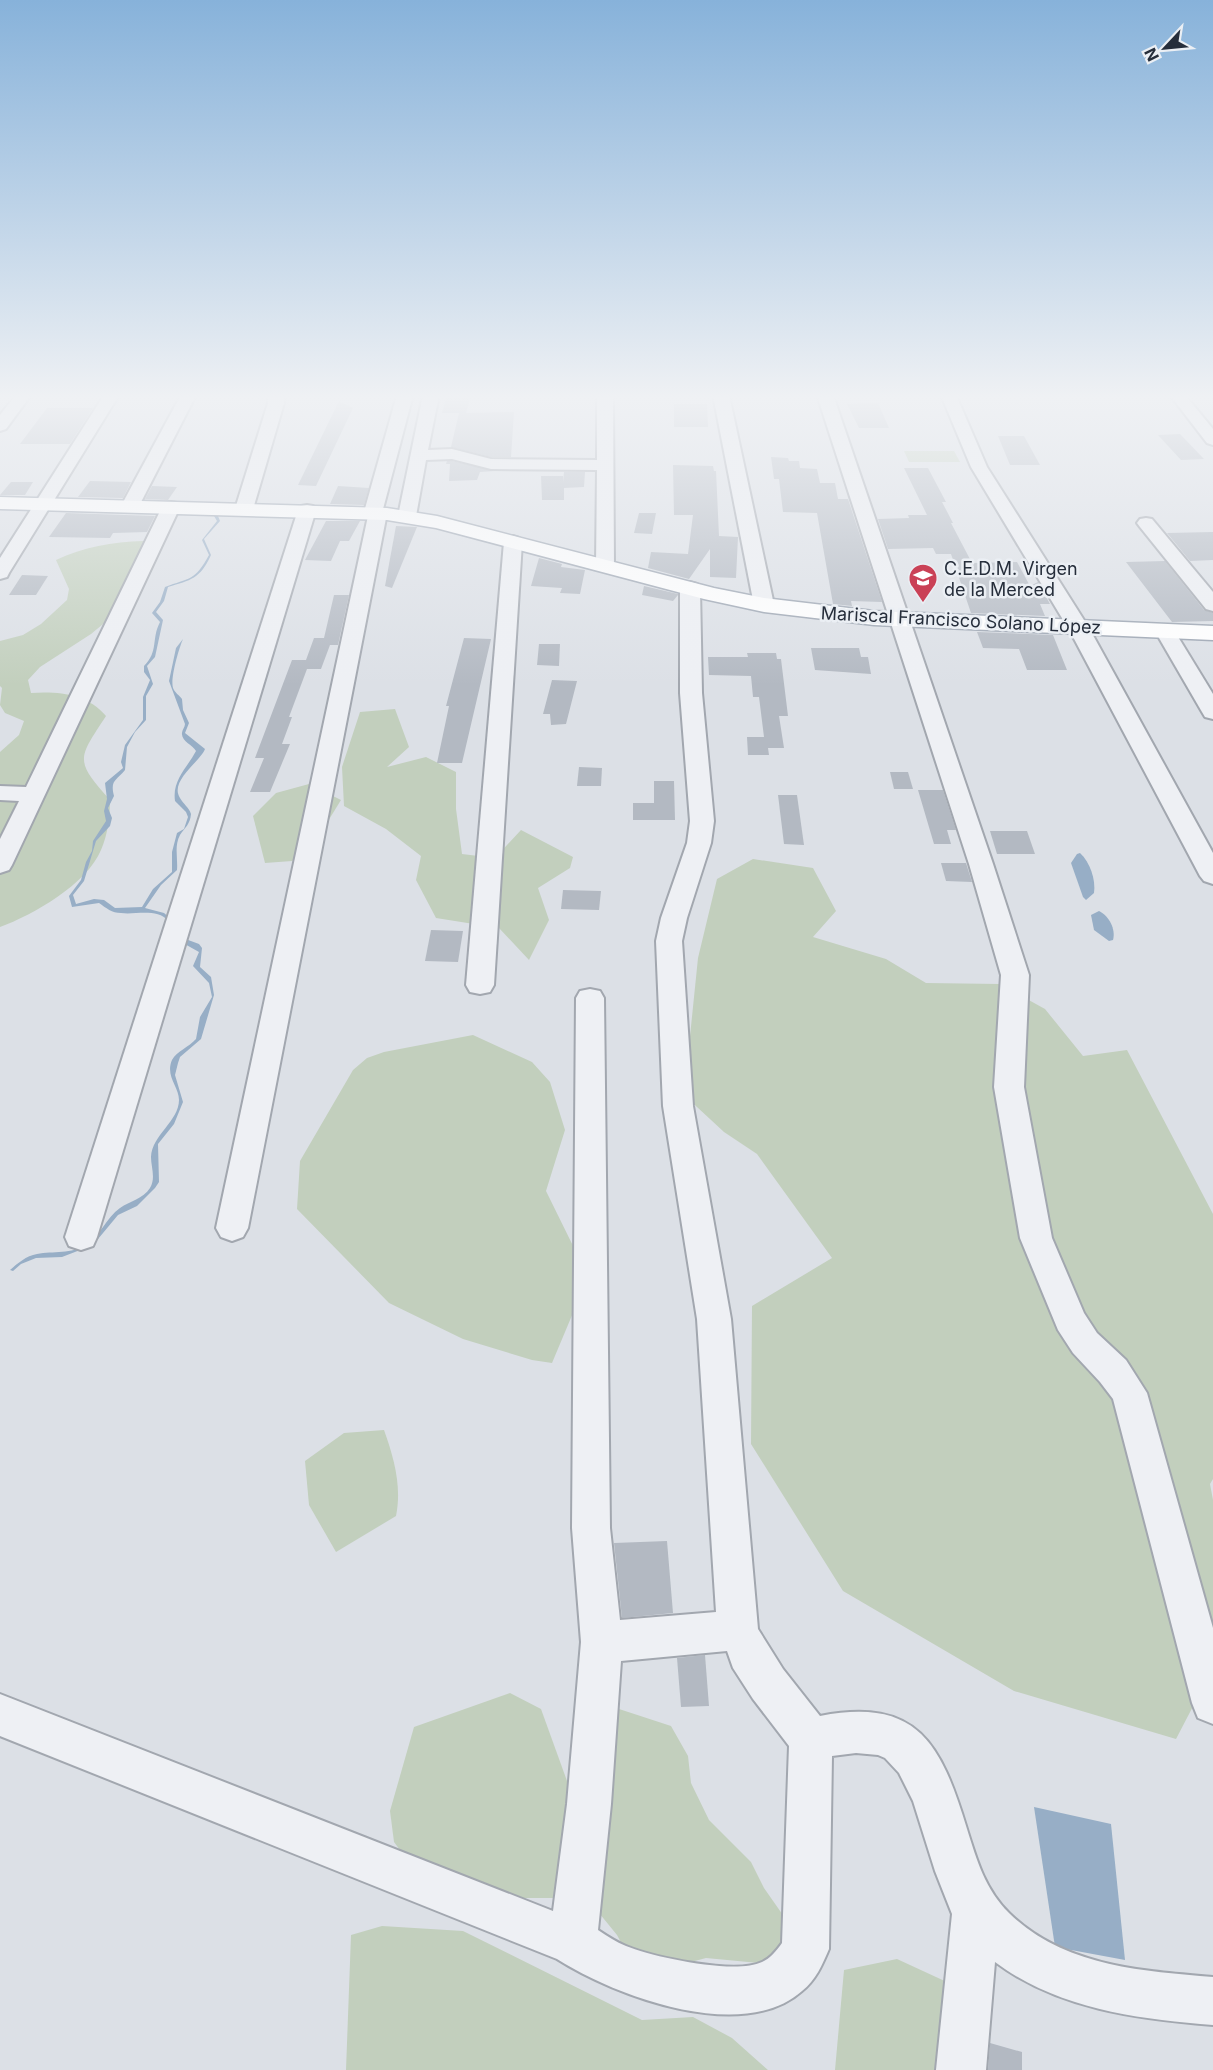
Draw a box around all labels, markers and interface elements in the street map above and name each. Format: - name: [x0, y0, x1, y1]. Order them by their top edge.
- north arrow: [1135, 18, 1195, 78]
- text: N: [1140, 45, 1163, 64]
- place label: C.E.D.M. Virgen de la Merced: [944, 558, 1078, 600]
- school or university icon: C.E.D.M. Virgen de la Merced: [907, 562, 939, 604]
- street label: Mariscal Francisco Solano López: [820, 602, 1102, 638]

